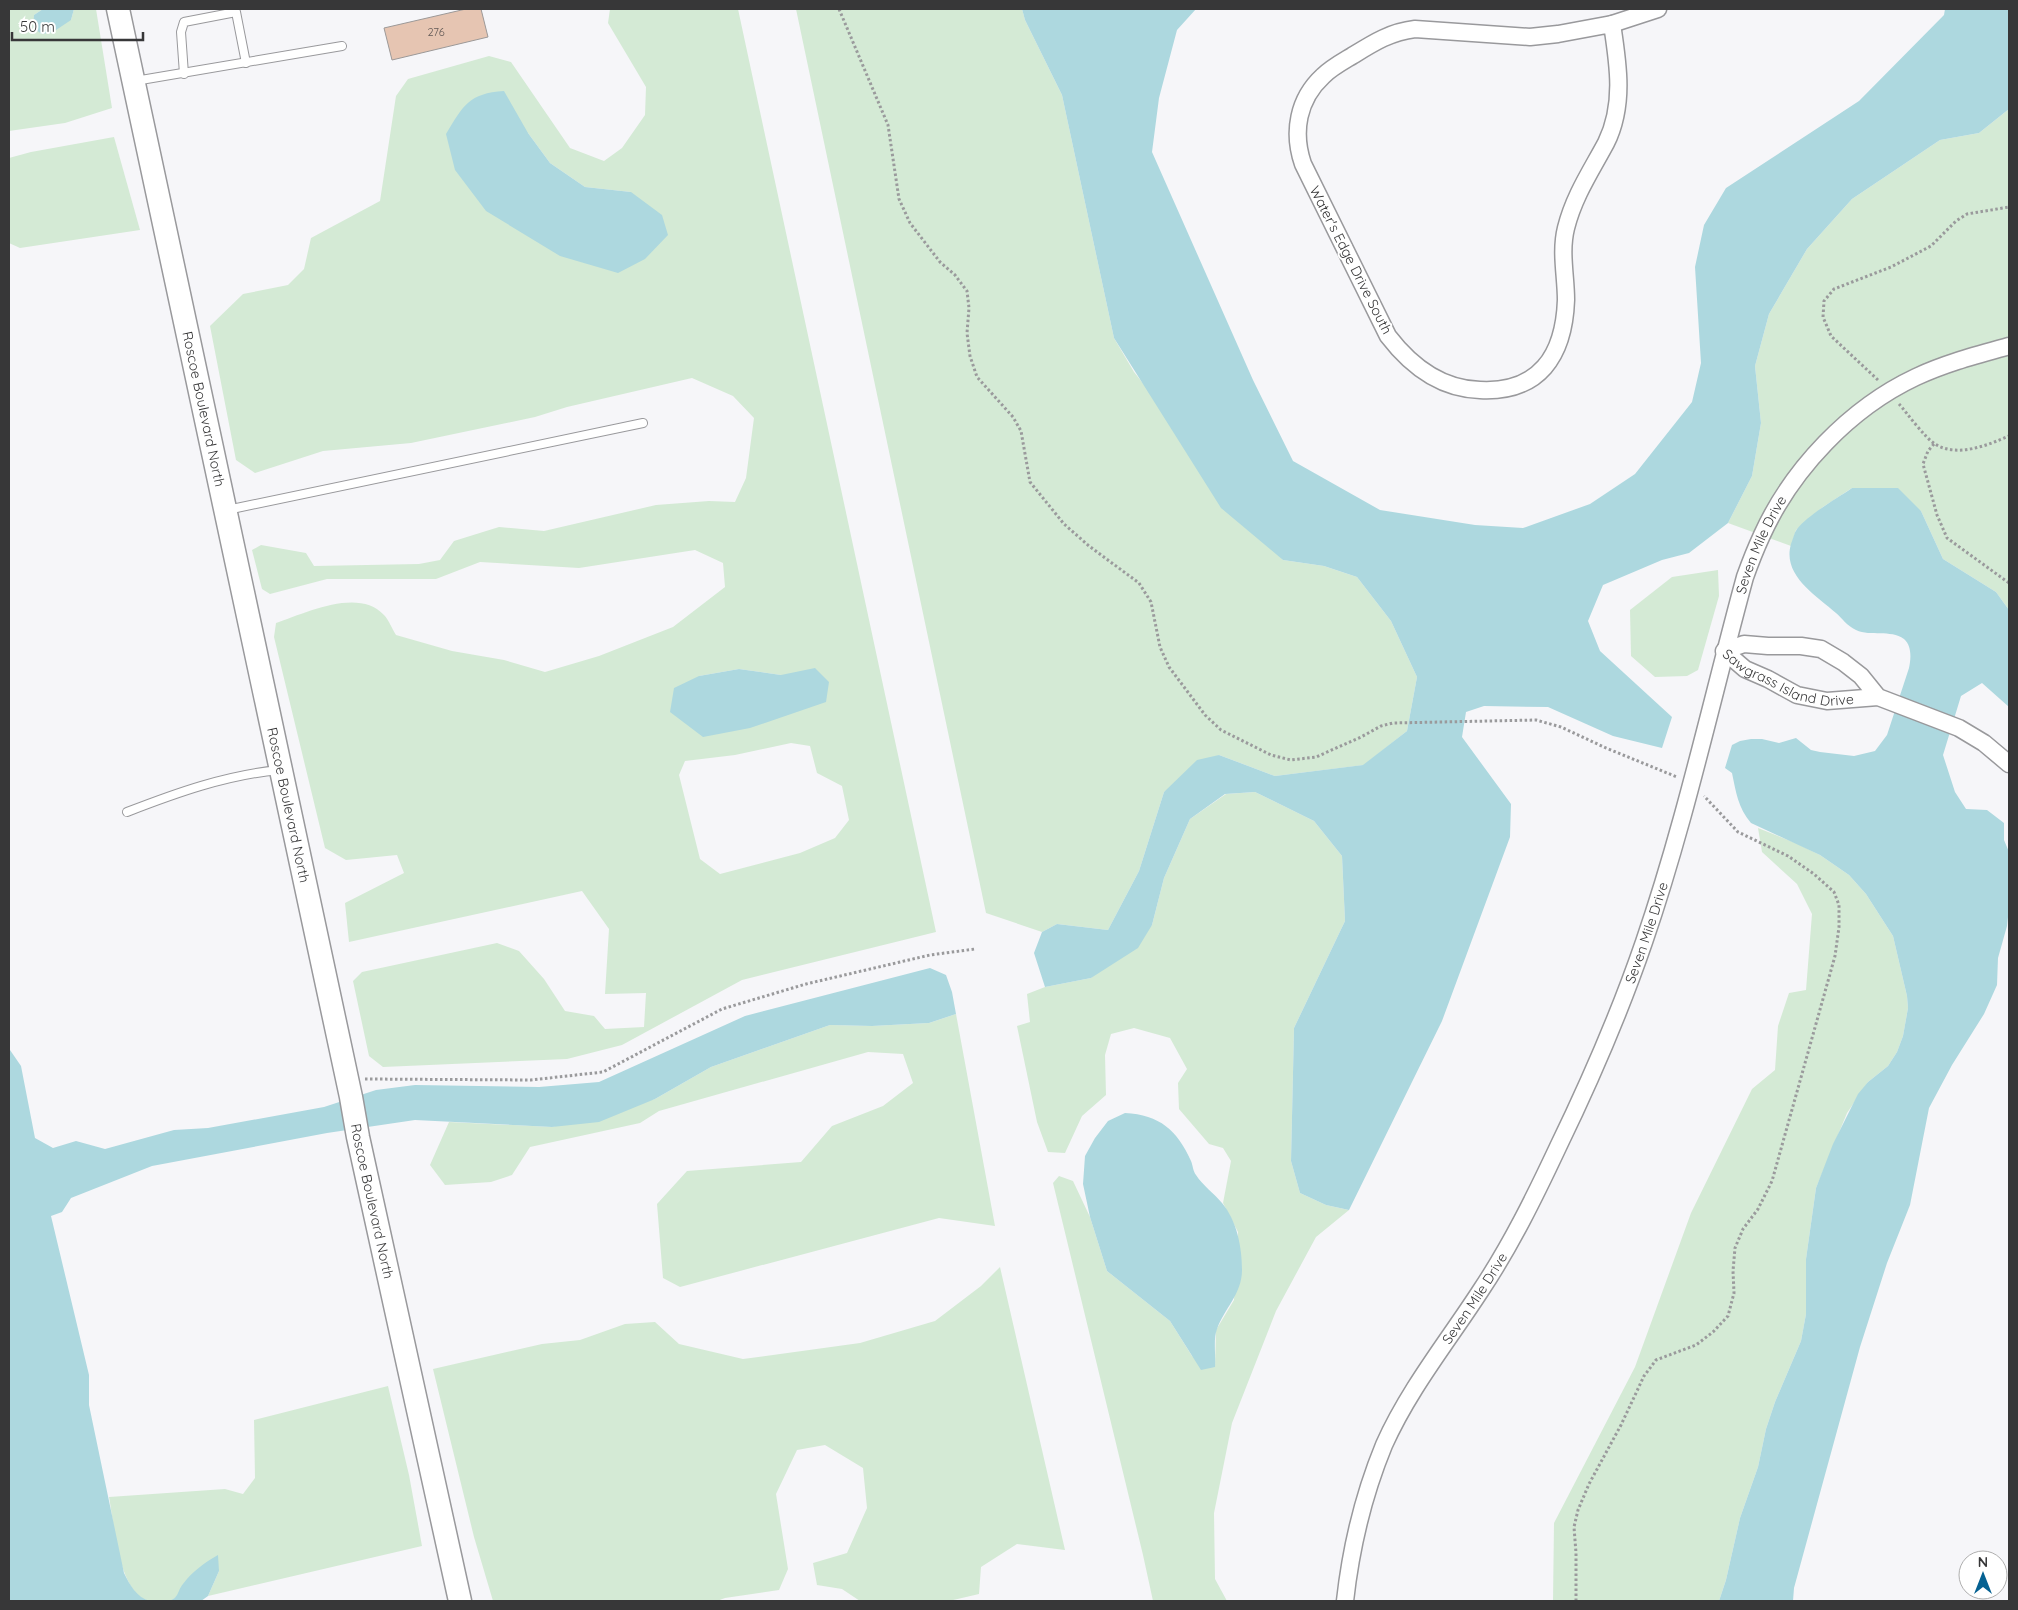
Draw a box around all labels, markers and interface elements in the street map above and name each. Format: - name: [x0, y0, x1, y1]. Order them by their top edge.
- scale bar: [12, 10, 144, 42]
- text: 50 m: [20, 17, 55, 36]
- house number: 276: [427, 25, 445, 39]
- street label: Water's Edge Drive South: [1306, 183, 1396, 337]
- street label: Roscoe Boulevard North: [178, 330, 229, 488]
- street label: Seven Mile Drive: [1732, 492, 1790, 596]
- street label: Sawgrass Island Drive: [1719, 645, 1854, 710]
- street label: Roscoe Boulevard North: [263, 726, 314, 884]
- street label: Seven Mile Drive: [1621, 880, 1672, 986]
- street label: Roscoe Boulevard North: [347, 1122, 398, 1280]
- street label: Seven Mile Drive: [1438, 1249, 1511, 1348]
- north arrow: [1958, 1550, 2008, 1600]
- text: N: [1978, 1553, 1988, 1571]

